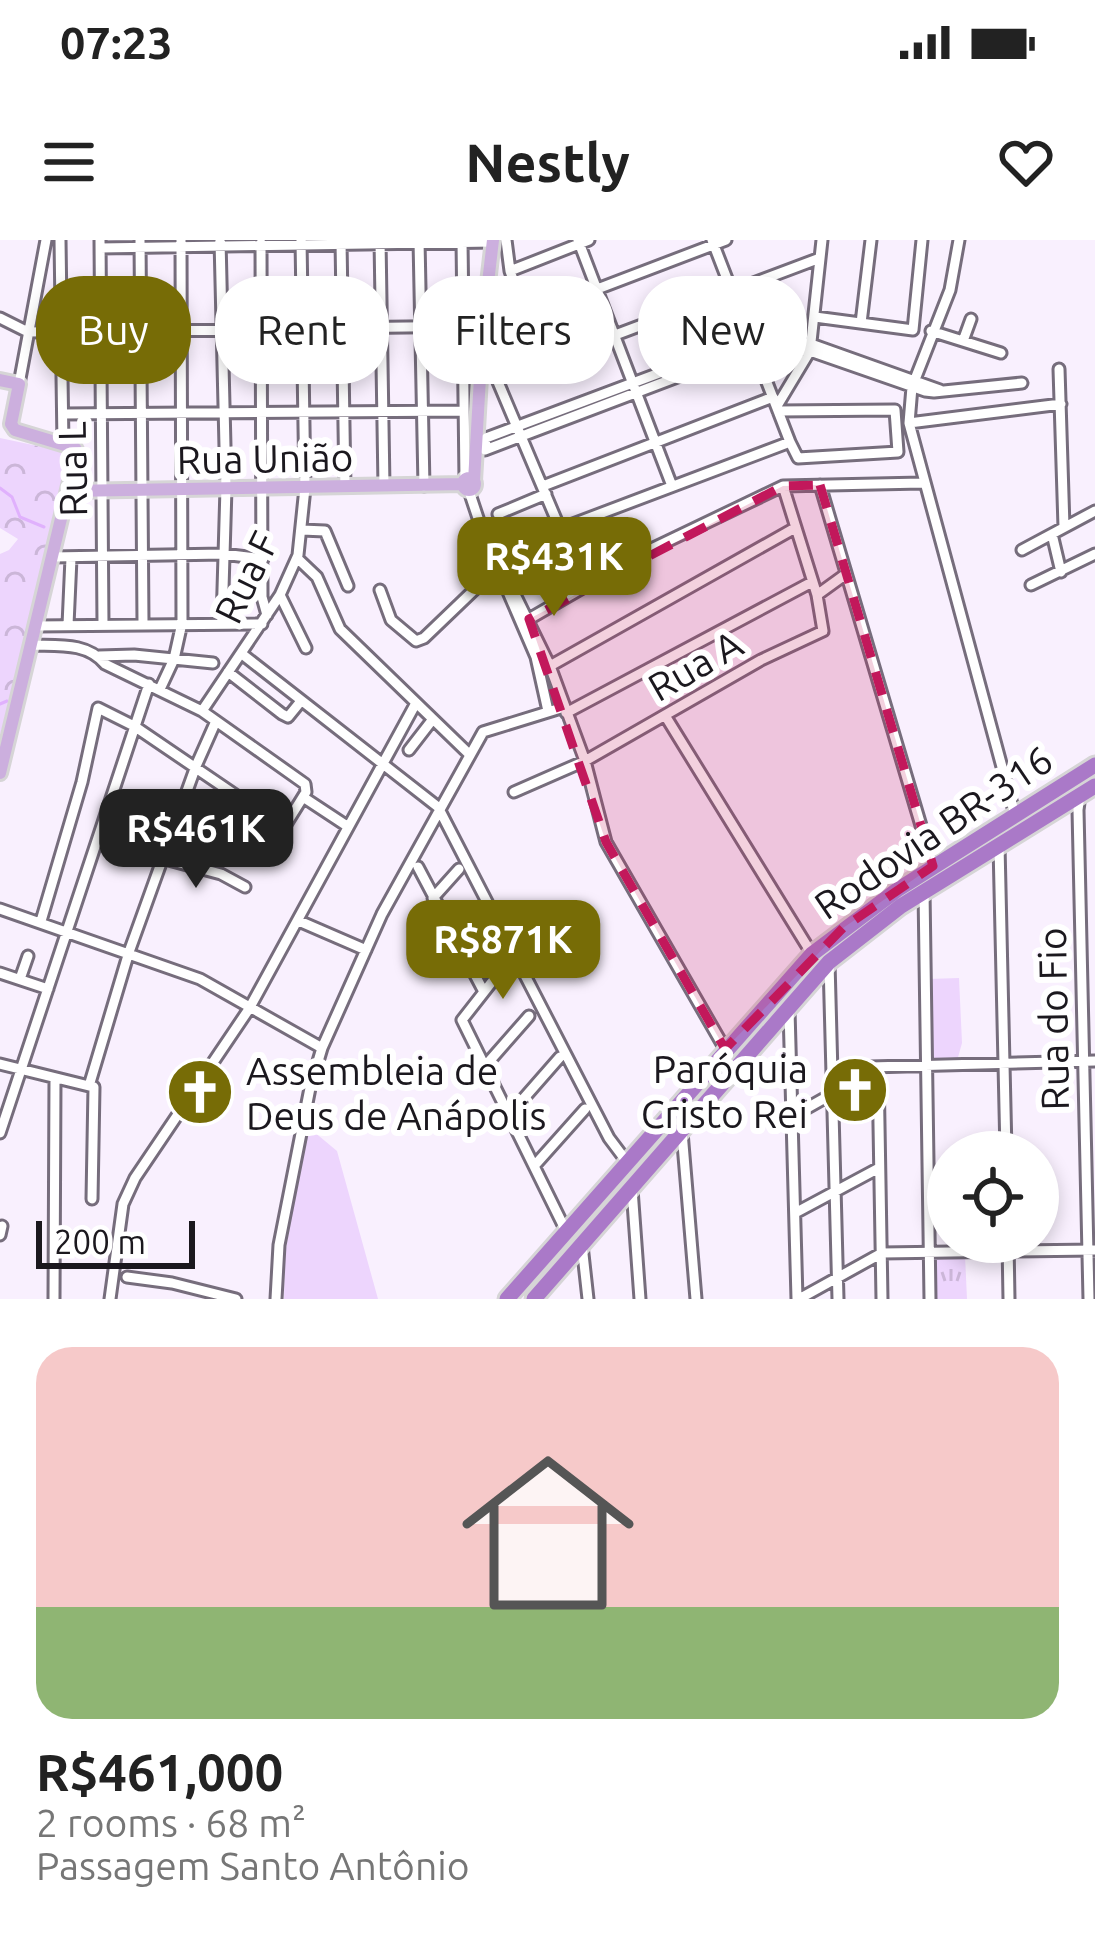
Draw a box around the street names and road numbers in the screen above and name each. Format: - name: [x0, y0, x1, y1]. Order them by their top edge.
- street label: Rua L: [50, 421, 94, 517]
- street label: Rua União: [176, 435, 354, 481]
- street label: Rua F: [206, 524, 286, 630]
- street label: Rua A: [641, 621, 749, 709]
- street label: Rodovia BR-316: [806, 737, 1060, 927]
- street label: Rua do Fio: [1030, 927, 1076, 1111]

